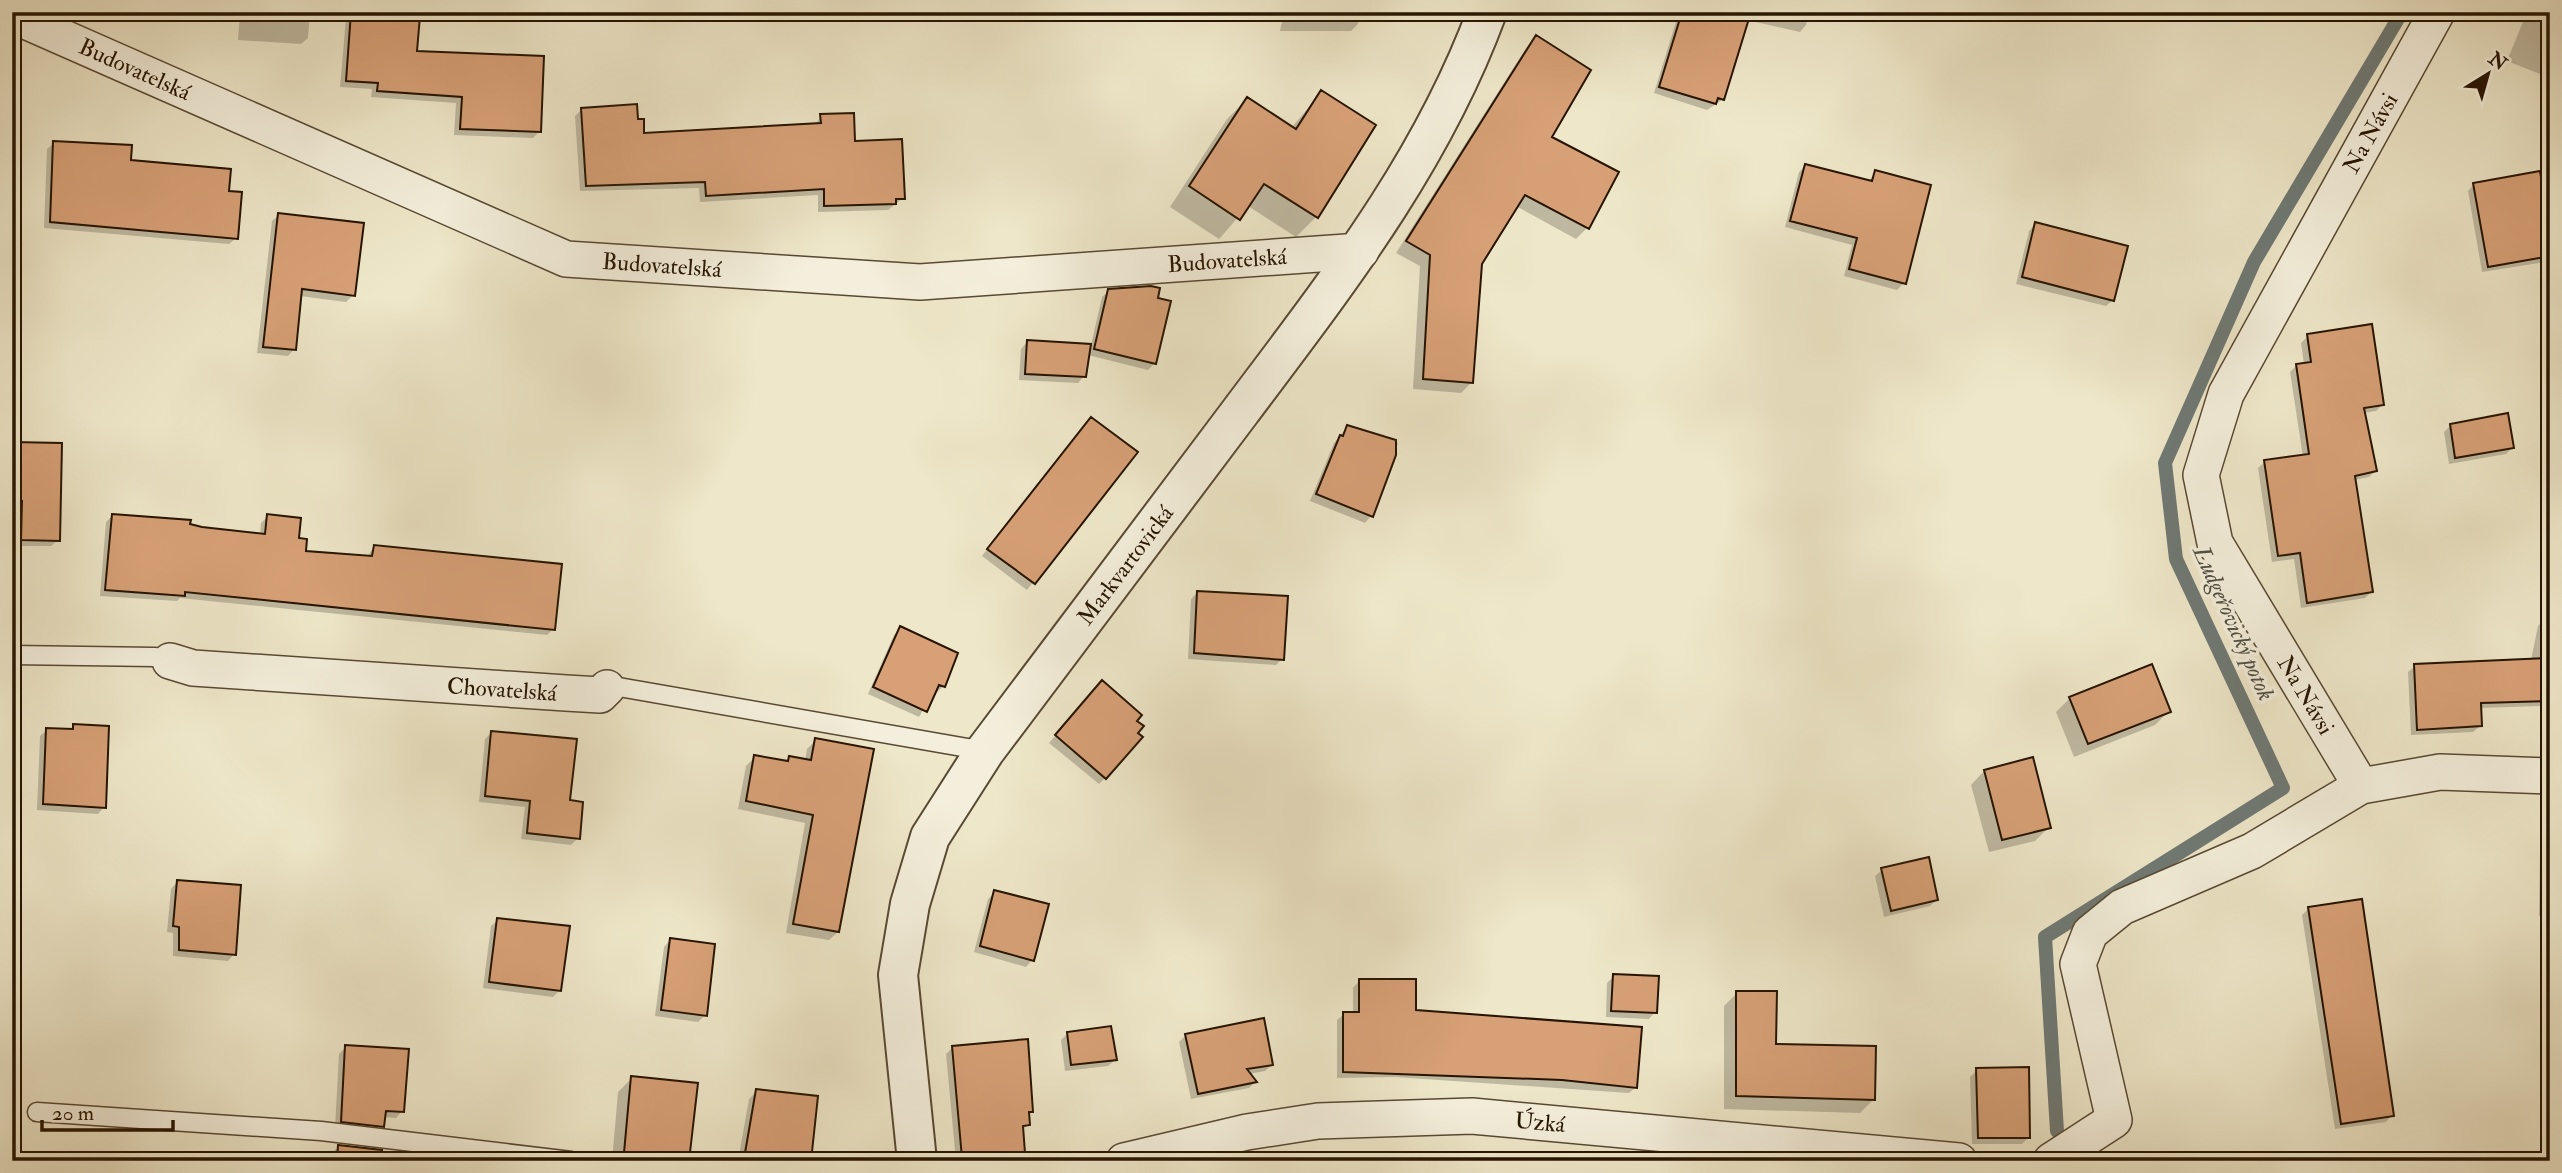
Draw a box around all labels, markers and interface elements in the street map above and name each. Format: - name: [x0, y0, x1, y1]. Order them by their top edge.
- street label: Budovatelská: [74, 32, 196, 107]
- north arrow: [2454, 38, 2524, 108]
- text: N: [2483, 46, 2512, 77]
- street label: Na Návsi: [2337, 88, 2404, 178]
- street label: Budovatelská: [1166, 242, 1288, 279]
- street label: Budovatelská: [601, 247, 723, 284]
- street label: Markvartovická: [1071, 499, 1180, 631]
- water label: Ludgeřovický potok: [2185, 540, 2282, 706]
- street label: Na Návsi: [2271, 650, 2341, 740]
- street label: Chovatelská: [446, 671, 558, 708]
- scale bar: [42, 1089, 173, 1133]
- text: 20 m: [52, 1100, 94, 1127]
- street label: Úzká: [1514, 1106, 1567, 1139]

